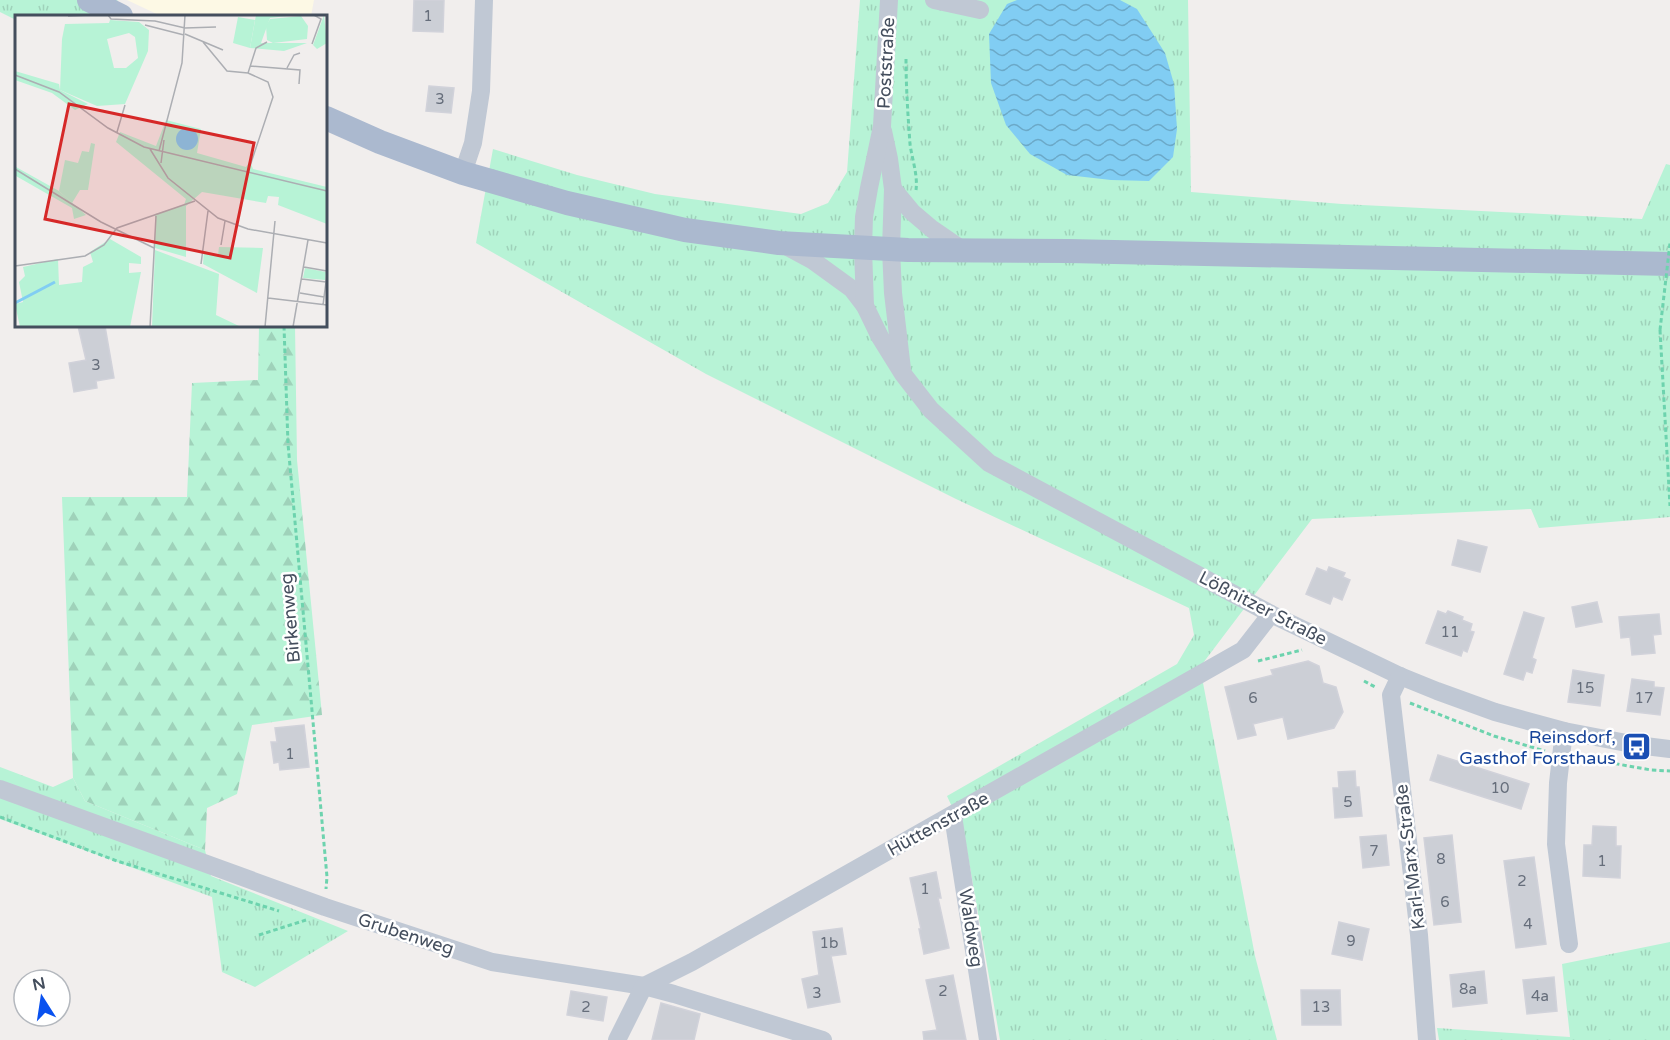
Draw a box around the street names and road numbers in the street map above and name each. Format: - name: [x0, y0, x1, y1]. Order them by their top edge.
- street label: Poststraße: [873, 17, 899, 109]
- street label: Lößnitzer Straße: [1195, 566, 1331, 650]
- street label: Birkenweg: [275, 572, 305, 664]
- street label: Karl-Marx-Straße: [1390, 783, 1430, 931]
- street label: Hüttenstraße: [883, 787, 993, 861]
- street label: Waldweg: [954, 887, 988, 969]
- street label: Grubenweg: [355, 908, 457, 960]

